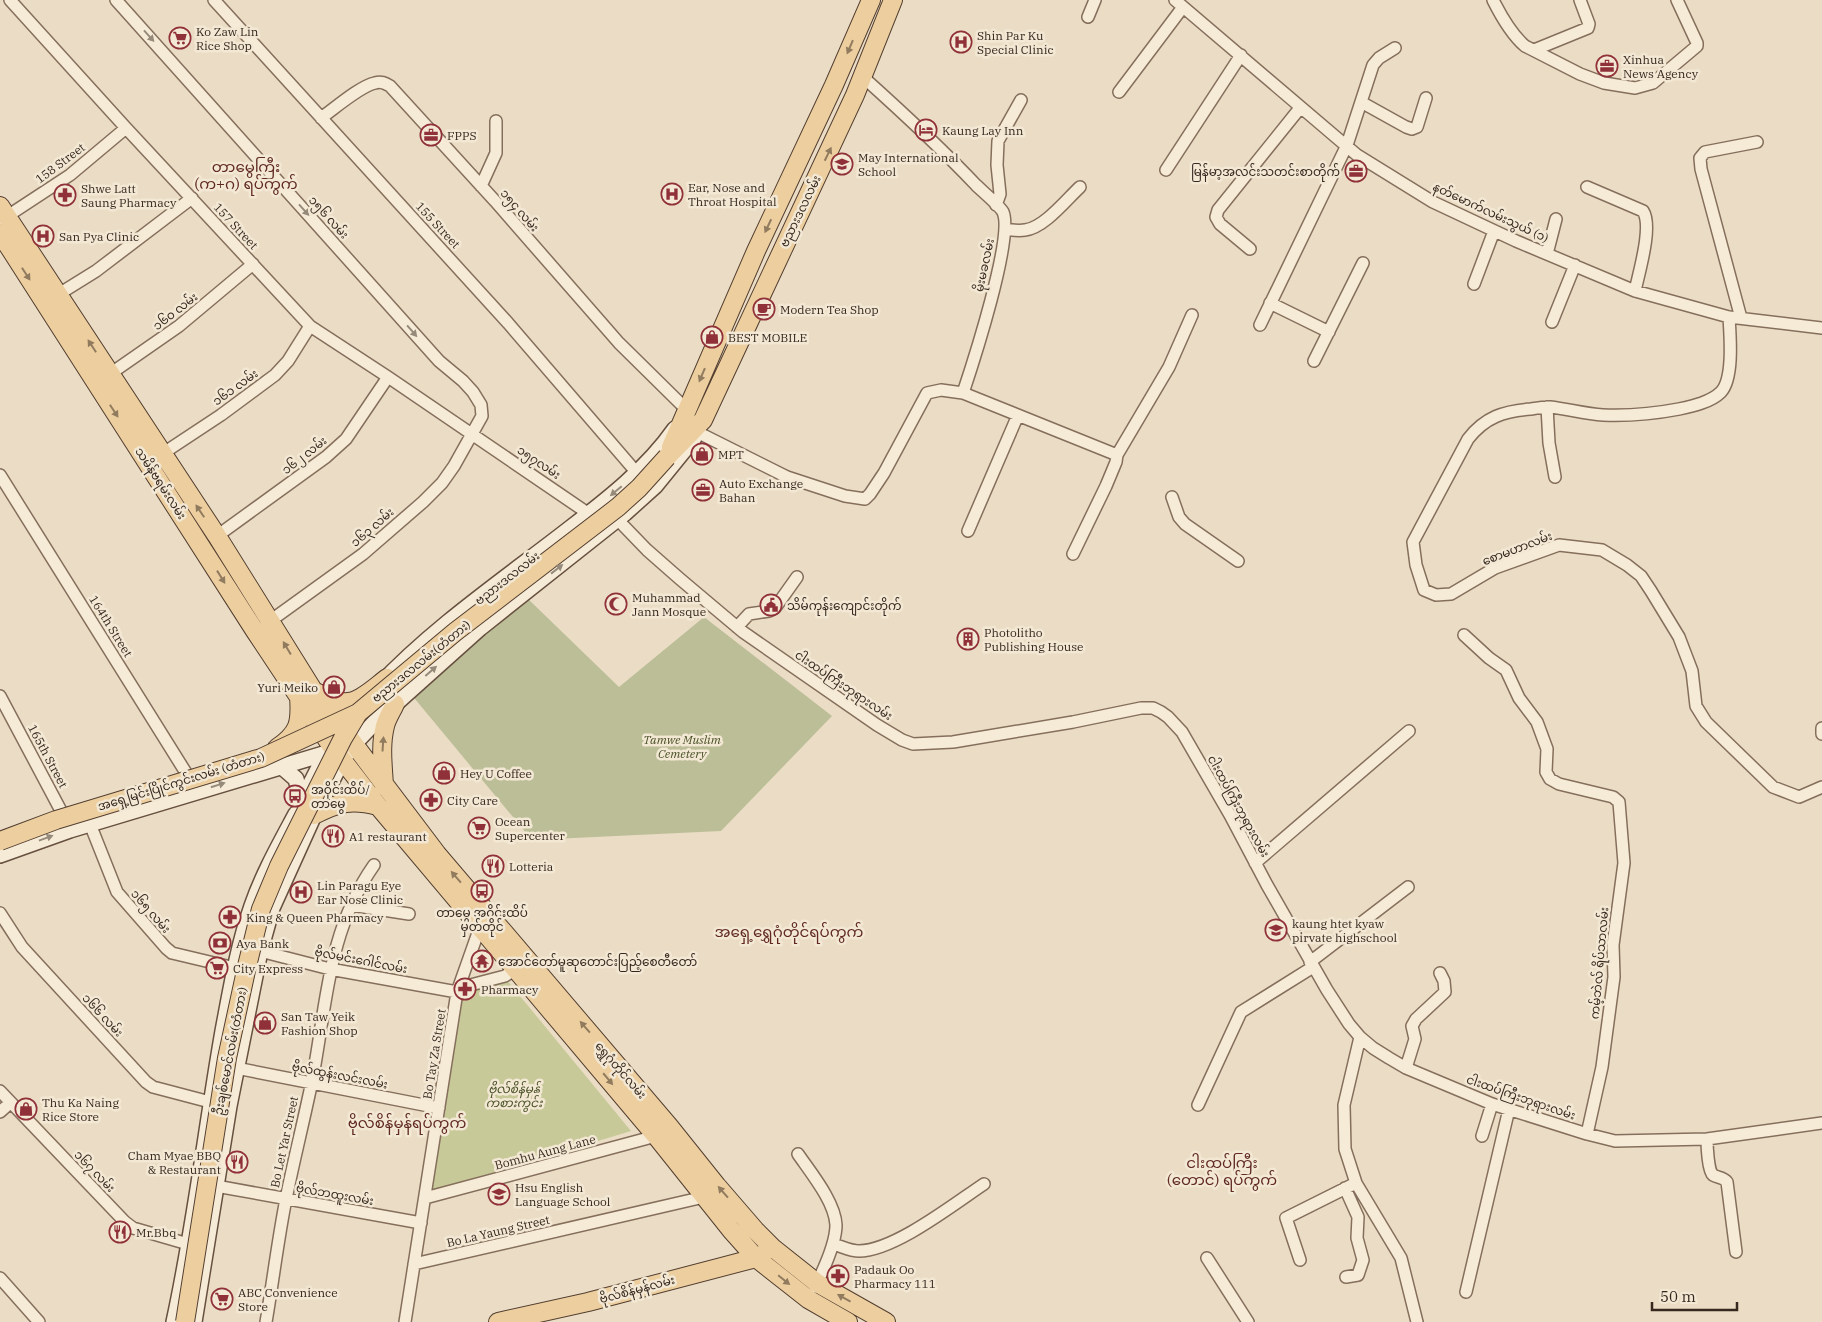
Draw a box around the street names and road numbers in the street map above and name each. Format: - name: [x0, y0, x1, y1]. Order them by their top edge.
- street label: 158 Street: [32, 140, 88, 186]
- street label: ဗညားဒလလမ်း: [775, 172, 827, 251]
- street label: နတ်မောက်လမ်းသွယ် (၁): [1430, 178, 1552, 248]
- street label: ၁၅၄ လမ်း: [495, 185, 543, 236]
- street label: ၁၅၆ လမ်း: [304, 192, 353, 244]
- street label: 155 Street: [413, 199, 463, 251]
- street label: 157 Street: [211, 200, 261, 252]
- street label: မိုးမခလမ်း: [970, 237, 1000, 294]
- street label: ၁၆၀ လမ်း: [149, 288, 200, 333]
- street label: ၁၆၁ လမ်း: [209, 365, 261, 408]
- street label: ၁၆၂ လမ်း: [278, 432, 331, 480]
- street label: ၁၅၇လမ်း: [513, 441, 564, 484]
- street label: သမိန်ဗရမ်းလမ်း: [130, 444, 191, 523]
- street label: ၁၆၃ လမ်း: [347, 503, 399, 552]
- street label: စောမဟာလမ်း: [1479, 527, 1554, 568]
- street label: ဗညားဒလလမ်း: [471, 547, 544, 610]
- street label: 164th Street: [86, 592, 136, 660]
- street label: ဗညားဒလလမ်း(တံတား): [368, 616, 475, 708]
- street label: ငါးထပ်ကြီးဘုရားလမ်း: [791, 646, 896, 726]
- street label: 165th Street: [25, 722, 71, 790]
- street label: အရှေ့မြင်းပြိုင်ကွင်းလမ်း (တံတား): [95, 747, 267, 816]
- street label: ငါးထပ်ကြီးဘုရားလမ်း: [1202, 752, 1274, 861]
- street label: ၁၆၅ လမ်း: [126, 886, 175, 938]
- street label: ကမ့်ဘဲလ် ရိပ်သာလမ်း: [1586, 906, 1614, 1020]
- street label: ဗိုလ်မင်းဂေါင်လမ်း: [313, 943, 409, 979]
- street label: ဦးချစ်မောင်လမ်း(တံတား): [209, 985, 253, 1117]
- street label: ၁၆၆ လမ်း: [79, 990, 127, 1040]
- street label: Bo Tay Za Street: [419, 1008, 449, 1100]
- street label: ရွှေဂုံတိုင်လမ်း: [590, 1038, 651, 1104]
- street label: ဗိုလ်ထွန်းလင်းလမ်း: [290, 1057, 389, 1095]
- street label: ငါးထပ်ကြီးဘုရားလမ်း: [1464, 1070, 1578, 1126]
- street label: Bo Let Yar Street: [267, 1095, 301, 1189]
- street label: Bomhu Aung Lane: [493, 1131, 597, 1173]
- street label: ၁၆၇ လမ်း: [69, 1146, 119, 1197]
- street label: ဗိုလ်ဘထူးလမ်း: [294, 1179, 375, 1211]
- street label: Bo La Yaung Street: [445, 1212, 551, 1250]
- street label: ဗိုလ်စိန်မှန်လမ်း: [597, 1271, 677, 1309]

